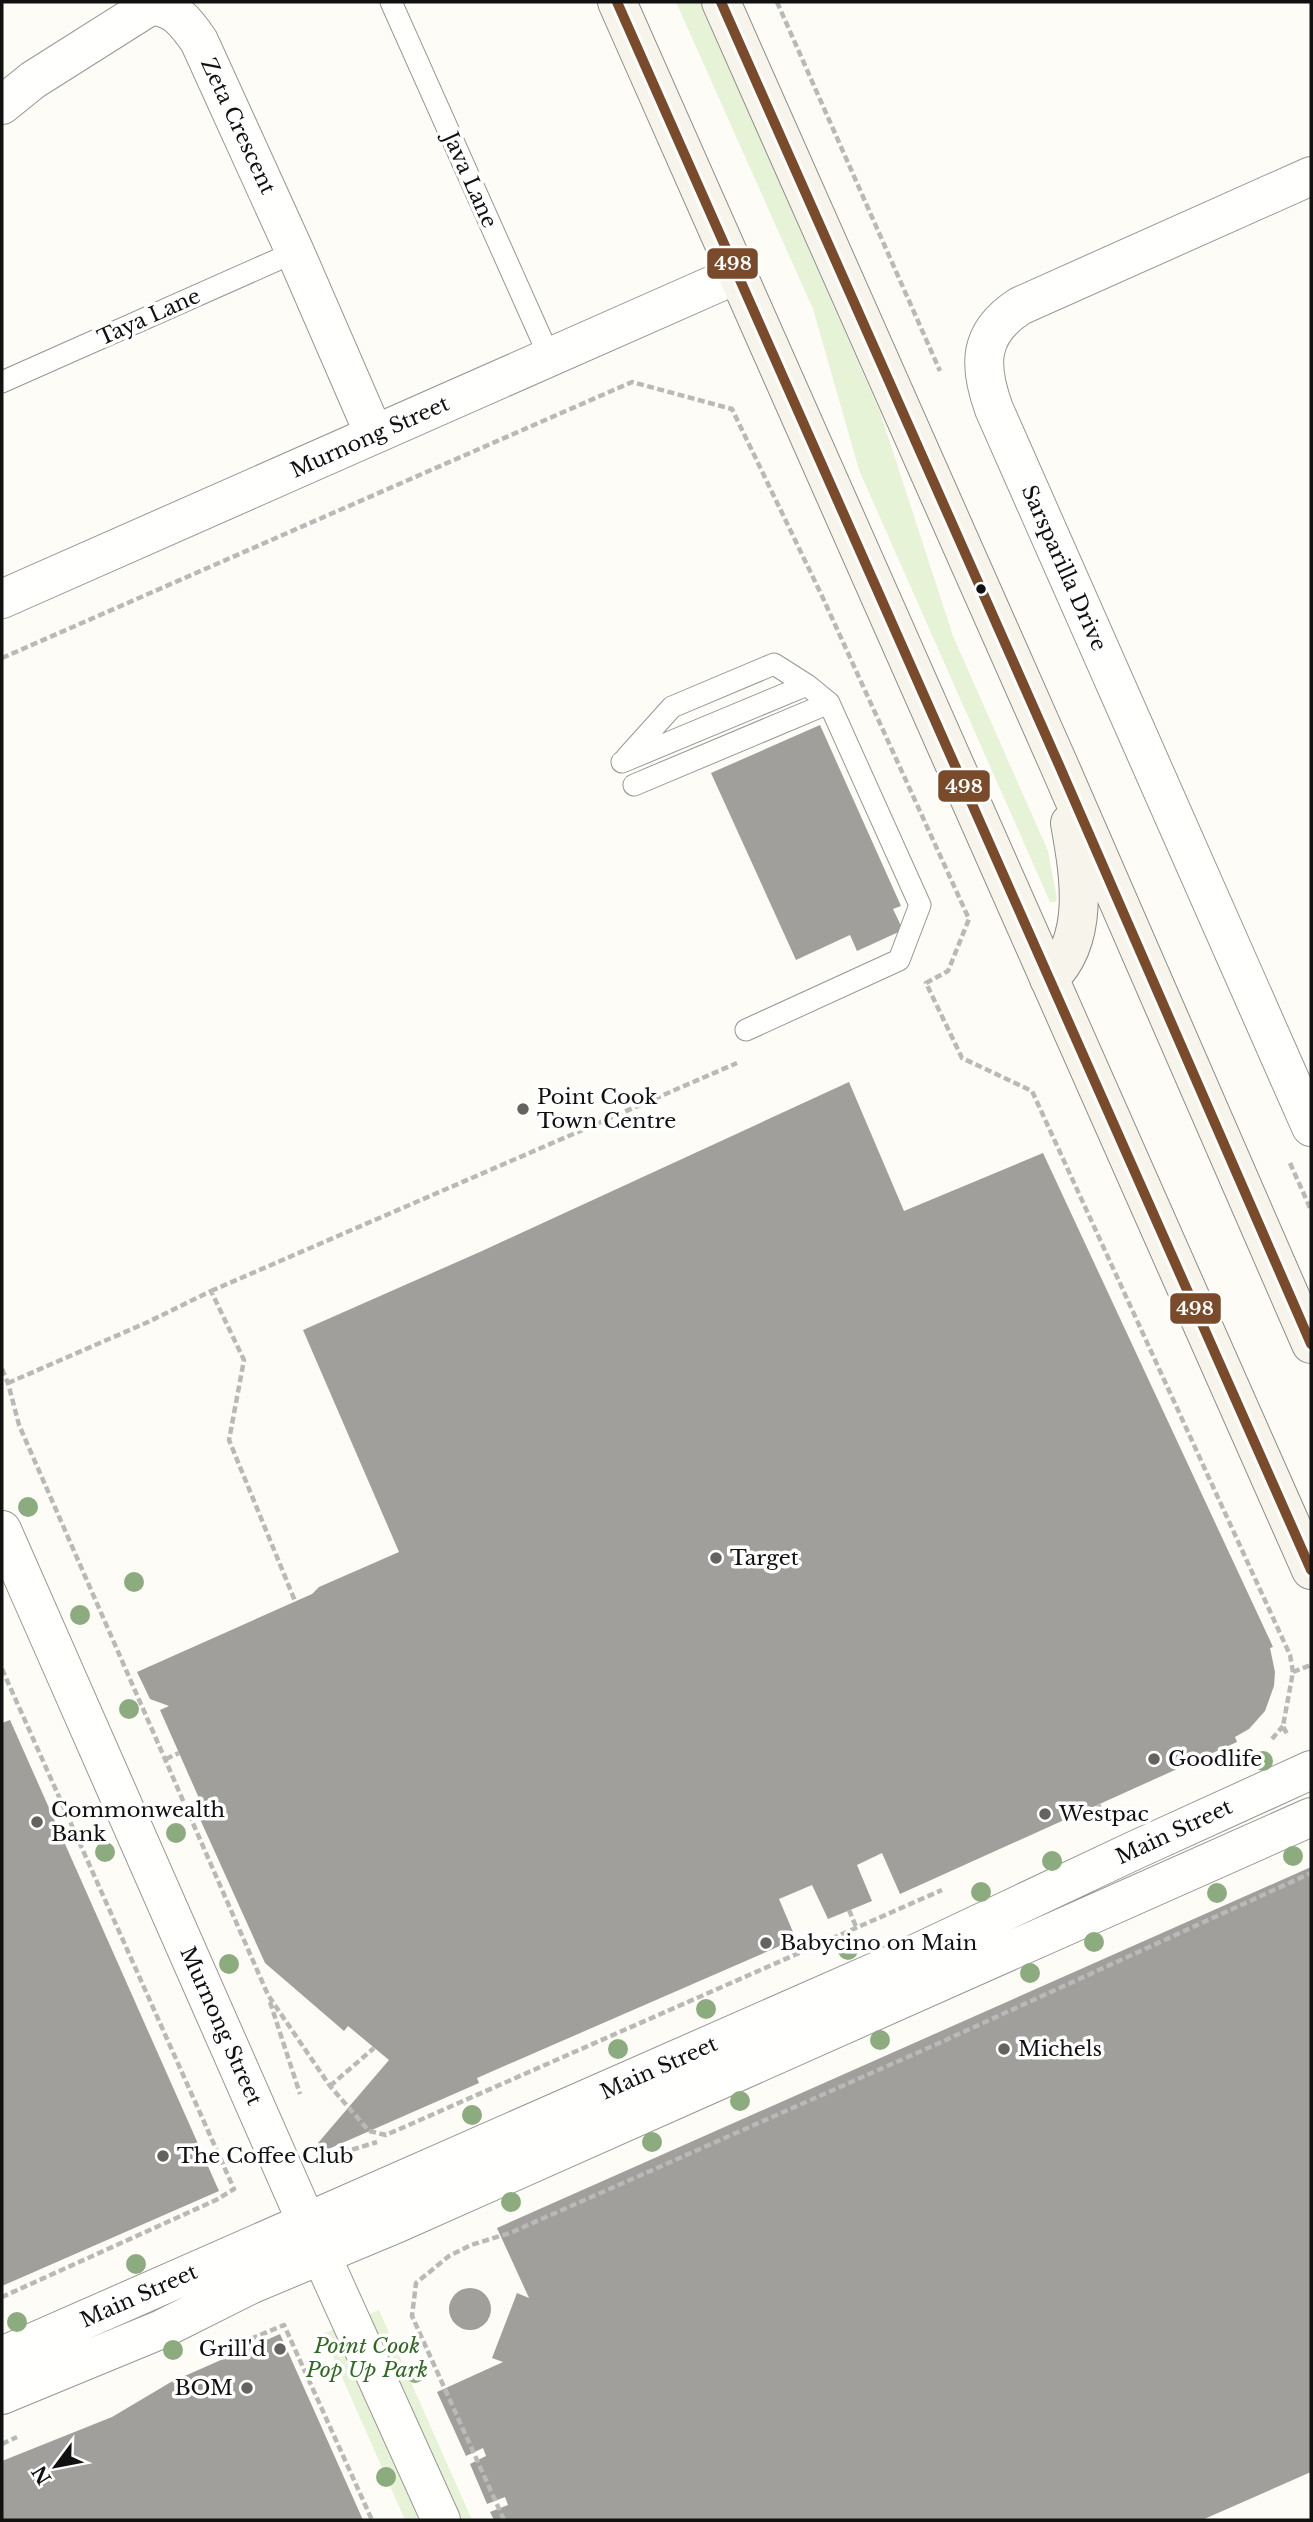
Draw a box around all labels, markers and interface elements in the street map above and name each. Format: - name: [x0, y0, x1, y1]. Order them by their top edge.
- street label: Zeta Crescent: [195, 54, 281, 198]
- street label: Java Lane: [436, 125, 503, 232]
- line badge: 498: [706, 247, 759, 280]
- text: 498: [714, 252, 752, 275]
- street label: Taya Lane: [94, 283, 204, 351]
- street label: Murnong Street: [287, 390, 453, 484]
- street label: Sarsparilla Drive: [1016, 481, 1112, 655]
- unlabelled marker: [974, 582, 988, 596]
- line badge: 498: [937, 769, 991, 803]
- text: 498: [945, 775, 983, 798]
- place label: Point Cook Town Centre: [537, 1084, 676, 1134]
- marker: Point Cook Town Centre: [515, 1101, 531, 1117]
- line badge: 498: [1169, 1292, 1222, 1325]
- text: 498: [1176, 1297, 1214, 1320]
- place label: Target: [730, 1545, 799, 1571]
- marker: Target: [708, 1550, 724, 1566]
- place label: Goodlife: [1168, 1746, 1262, 1772]
- marker: Goodlife: [1146, 1751, 1162, 1767]
- street label: Main Street: [1112, 1794, 1236, 1870]
- place label: Commonwealth Bank: [51, 1797, 225, 1847]
- place label: Westpac: [1058, 1801, 1149, 1827]
- marker: Westpac: [1037, 1806, 1053, 1822]
- marker: Commonwealth Bank: [29, 1814, 45, 1830]
- place label: Babycino on Main: [780, 1930, 977, 1956]
- marker: Babycino on Main: [758, 1935, 774, 1951]
- street label: Murnong Street: [174, 1943, 268, 2109]
- street label: Main Street: [596, 2031, 722, 2105]
- place label: Michels: [1018, 2036, 1102, 2062]
- marker: Michels: [996, 2041, 1012, 2057]
- place label: The Coffee Club: [177, 2143, 354, 2169]
- marker: The Coffee Club: [155, 2148, 171, 2164]
- street label: Main Street: [76, 2259, 202, 2333]
- park label: Point Cook Pop Up Park: [305, 2333, 428, 2383]
- place label: Grill'd: [199, 2336, 266, 2362]
- marker: Grill'd: [272, 2341, 288, 2357]
- place label: BOM: [174, 2375, 233, 2401]
- marker: BOM: [239, 2380, 255, 2396]
- north arrow: [21, 2431, 91, 2501]
- text: N: [27, 2461, 56, 2488]

